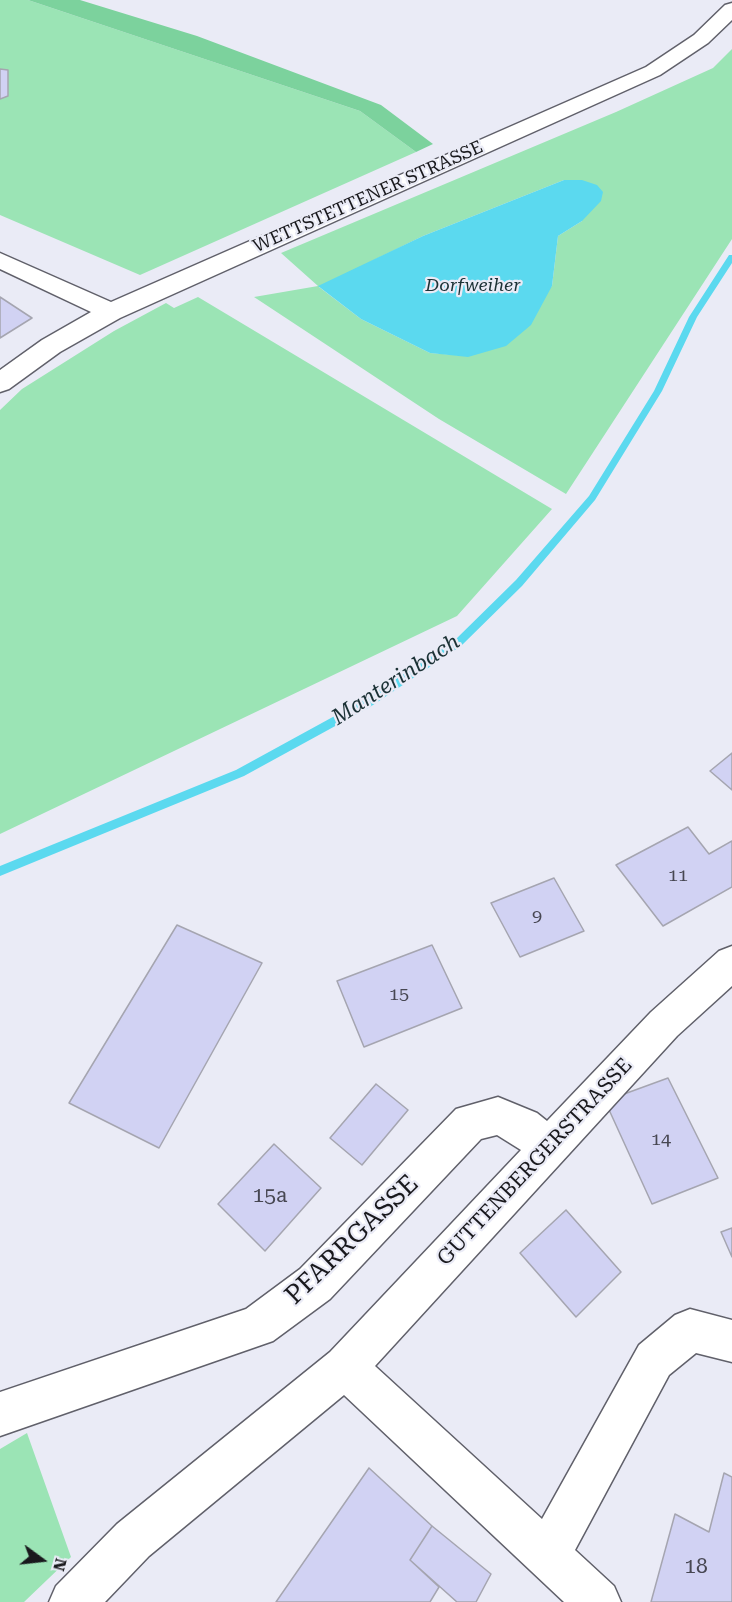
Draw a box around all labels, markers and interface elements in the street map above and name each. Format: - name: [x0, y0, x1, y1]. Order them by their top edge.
- street label: WETTSTETTENER STRASSE: [250, 136, 486, 258]
- water label: Dorfweiher: [425, 275, 521, 297]
- water label: Manterinbach: [327, 629, 465, 731]
- house number: 11: [668, 865, 688, 887]
- house number: 9: [532, 906, 542, 928]
- house number: 15: [389, 984, 409, 1006]
- street label: GUTTENBERGERSTRASSE: [432, 1053, 638, 1271]
- house number: 14: [651, 1129, 671, 1151]
- street label: PFARRGASSE: [279, 1169, 425, 1311]
- house number: 15a: [253, 1183, 287, 1209]
- north arrow: [12, 1530, 72, 1590]
- house number: 18: [684, 1554, 708, 1580]
- text: N: [49, 1556, 71, 1573]

